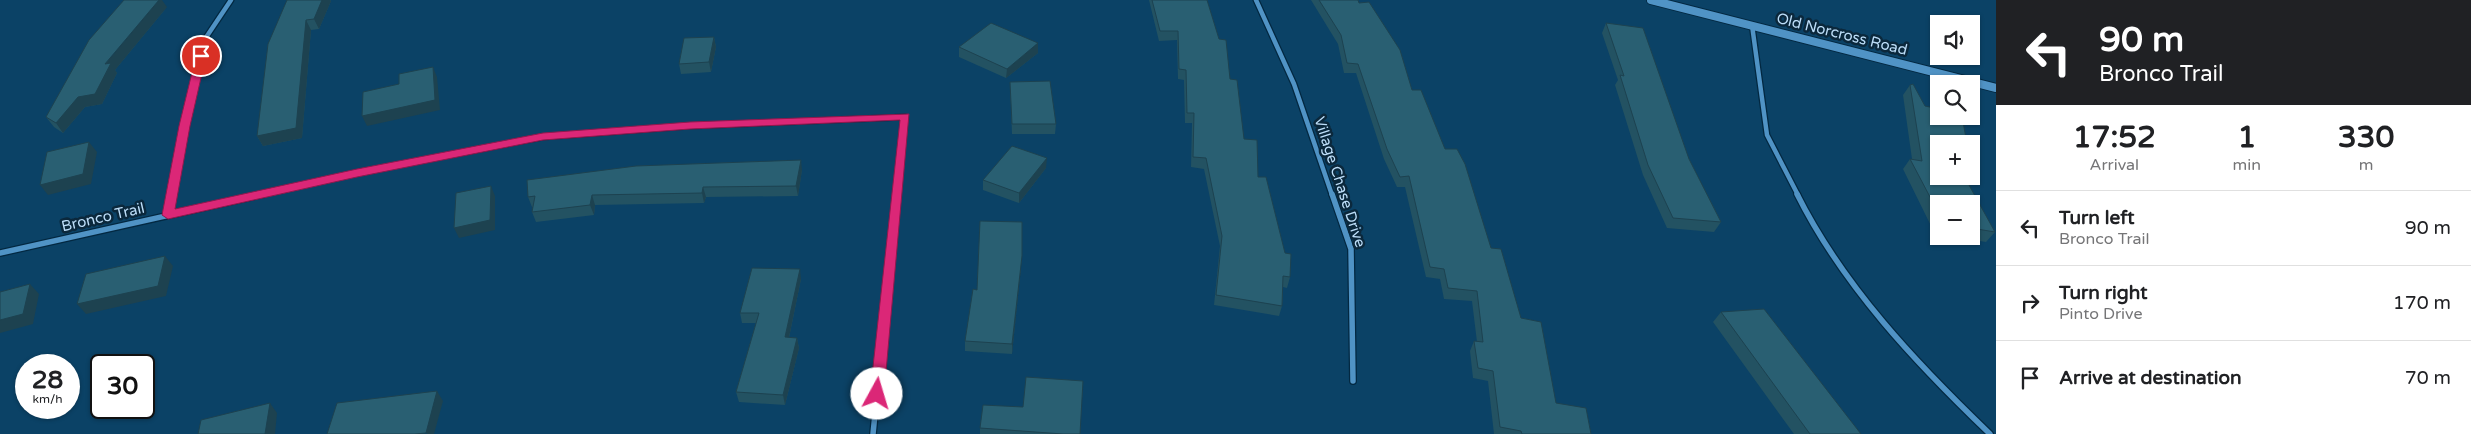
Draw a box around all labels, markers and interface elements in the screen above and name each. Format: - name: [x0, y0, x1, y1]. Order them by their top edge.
- street label: Old Norcross Road: [1775, 9, 1909, 59]
- map controls: [1930, 15, 1980, 245]
- button: sound: [1930, 15, 1980, 65]
- text: 90 m: [2099, 19, 2184, 61]
- icon: left: [2016, 20, 2081, 85]
- pin: [180, 35, 222, 77]
- icon: arrive: [187, 42, 215, 70]
- text: Bronco Trail: [2099, 61, 2224, 87]
- button: search: [1930, 75, 1980, 125]
- street label: Village Chase Drive: [1310, 114, 1370, 250]
- text: 17:52: [2073, 119, 2156, 156]
- text: 1: [2237, 119, 2256, 156]
- text: 330: [2338, 119, 2394, 156]
- button: +: [1930, 135, 1980, 185]
- text: Arrival: [2090, 155, 2139, 175]
- text: min: [2233, 155, 2261, 175]
- text: m: [2359, 155, 2373, 175]
- button: −: [1930, 195, 1980, 245]
- street label: Bronco Trail: [60, 199, 146, 235]
- text: Turn left: [2059, 207, 2135, 229]
- icon: left: [2016, 214, 2044, 242]
- text: 90 m: [2405, 217, 2451, 239]
- text: Bronco Trail: [2059, 229, 2150, 249]
- text: Turn right: [2059, 282, 2147, 304]
- icon: right: [2016, 289, 2044, 317]
- text: 170 m: [2393, 292, 2451, 314]
- text: Pinto Drive: [2059, 304, 2142, 324]
- speed limit sign: 30: [90, 354, 155, 419]
- icon: arrive: [2016, 364, 2044, 392]
- text: 28: [32, 365, 63, 395]
- position arrow: [850, 367, 902, 419]
- text: Arrive at destination: [2059, 367, 2242, 389]
- text: 70 m: [2405, 367, 2451, 389]
- text: km/h: [32, 392, 63, 406]

